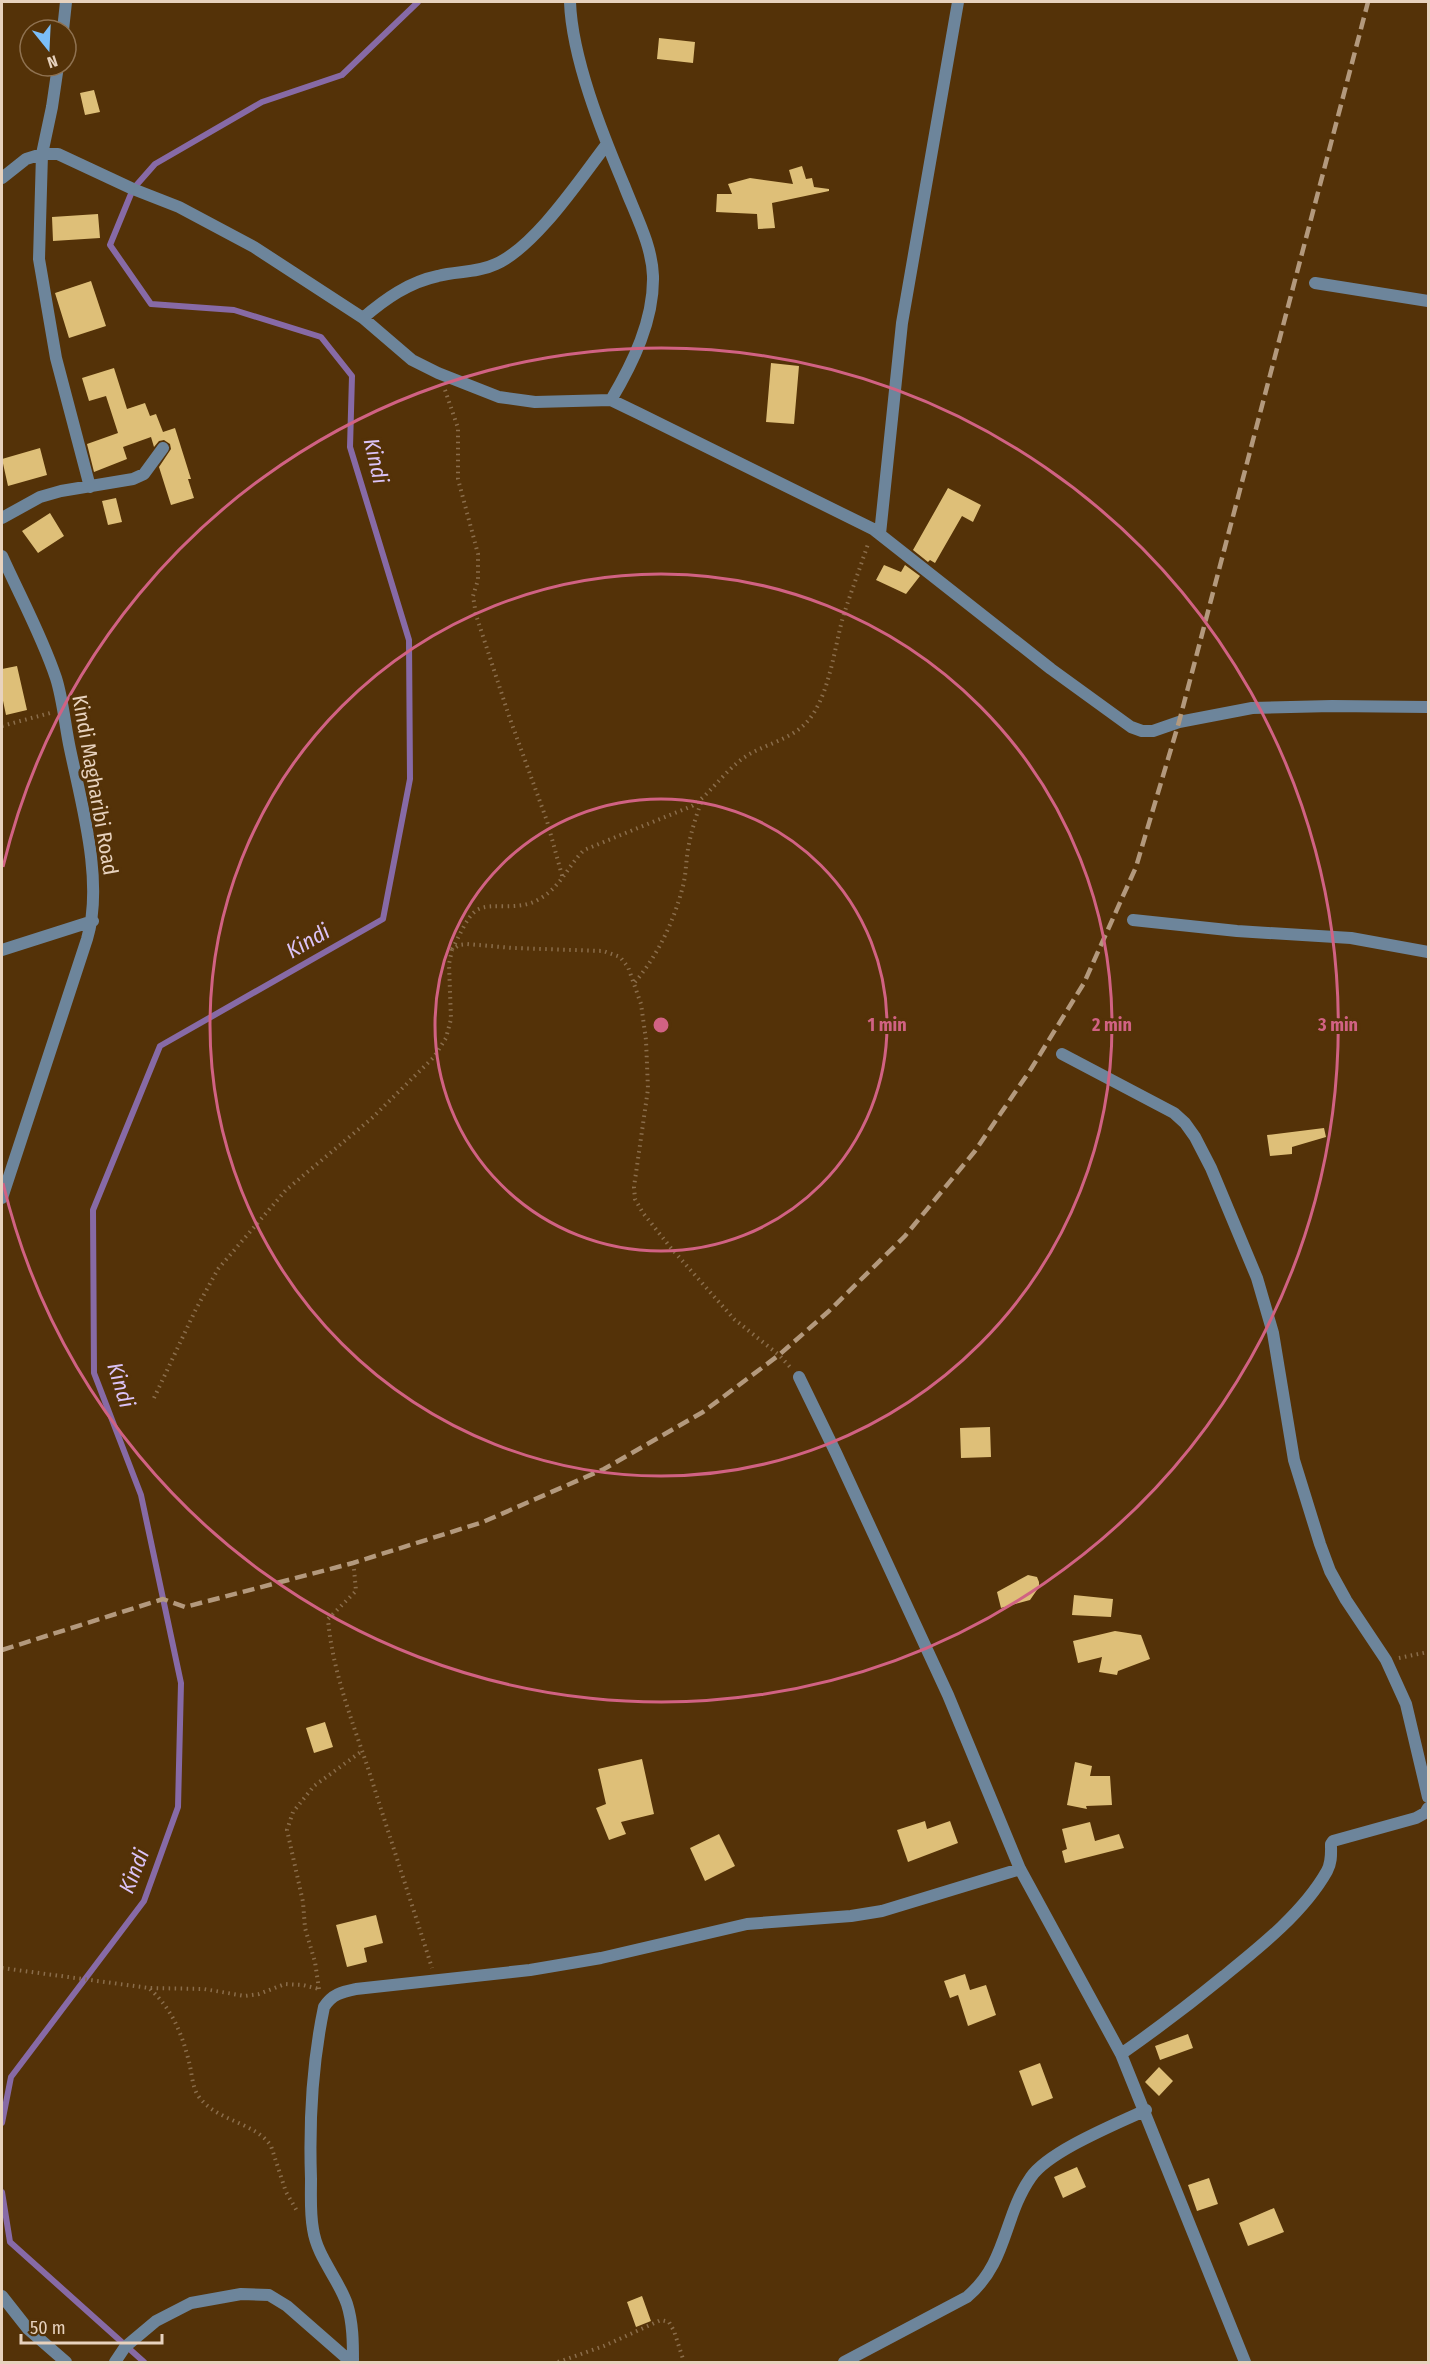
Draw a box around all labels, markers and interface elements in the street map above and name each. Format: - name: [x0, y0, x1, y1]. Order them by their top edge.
- north arrow: [18, 18, 78, 78]
- text: N: [45, 51, 60, 72]
- water label: Kindi: [358, 436, 394, 487]
- street label: Kindi Magharibi Road: [66, 693, 124, 877]
- water label: Kindi: [281, 918, 335, 964]
- text: 1 min: [867, 1014, 907, 1036]
- text: 2 min: [1091, 1014, 1132, 1036]
- text: 3 min: [1317, 1014, 1358, 1036]
- centre of rings: [651, 1015, 671, 1035]
- water label: Kindi: [101, 1359, 141, 1411]
- water label: Kindi: [113, 1844, 155, 1897]
- scale bar: [21, 2307, 162, 2345]
- text: 50 m: [30, 2317, 66, 2339]

